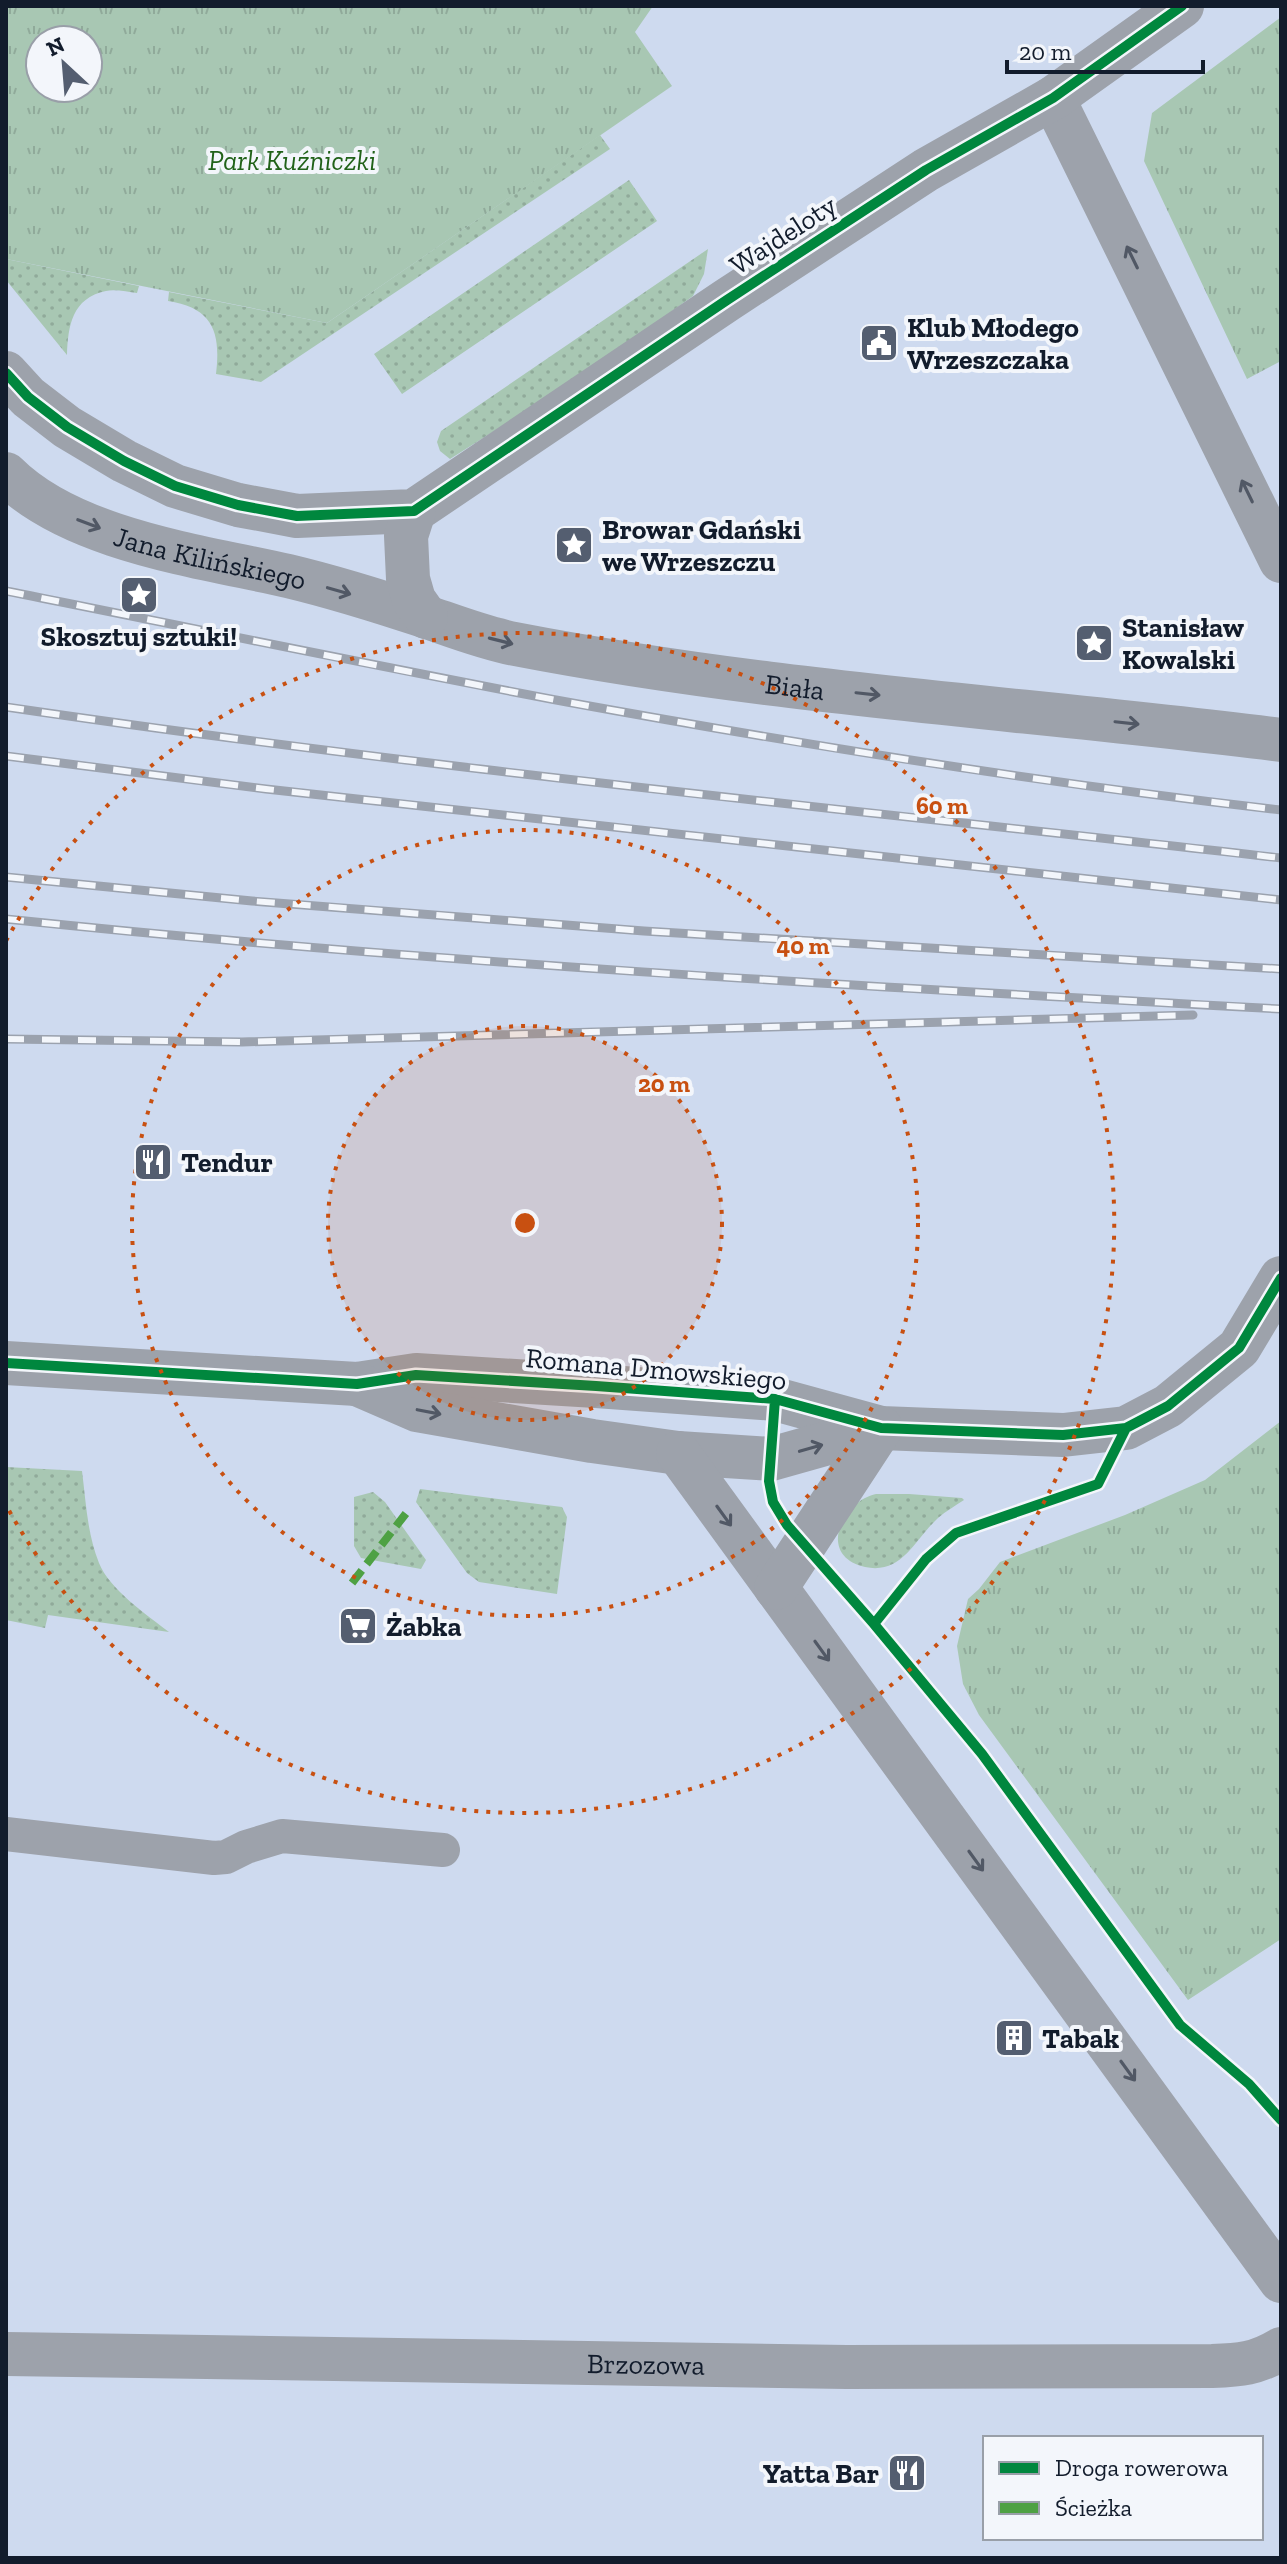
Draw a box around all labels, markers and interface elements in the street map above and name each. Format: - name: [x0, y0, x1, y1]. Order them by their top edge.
- north arrow: [24, 24, 104, 104]
- scale bar: [1007, 24, 1203, 74]
- text: N: [42, 31, 69, 62]
- text: 20 m: [1019, 37, 1072, 66]
- park label: Park Kuźniczki: [208, 144, 376, 177]
- street label: Wajdeloty: [723, 188, 843, 282]
- one-way arrow: [1124, 246, 1139, 270]
- place label: Klub Młodego Wrzeszczaka: [907, 311, 1079, 376]
- public building icon: Klub Młodego Wrzeszczaka: [858, 322, 900, 364]
- one-way arrow: [1238, 479, 1254, 503]
- place label: Browar Gdański we Wrzeszczu: [602, 513, 801, 578]
- one-way arrow: [76, 518, 101, 532]
- street label: Jana Kilińskiego: [110, 519, 310, 596]
- place icon: Browar Gdański we Wrzeszczu: [553, 524, 595, 566]
- place icon: Skosztuj sztuki!: [118, 574, 160, 616]
- one-way arrow: [326, 584, 352, 599]
- place label: Stanisław Kowalski: [1122, 611, 1245, 676]
- place label: Skosztuj sztuki!: [41, 620, 237, 653]
- place icon: Stanisław Kowalski: [1073, 622, 1115, 664]
- one-way arrow: [487, 634, 513, 649]
- street label: Biała: [763, 667, 827, 707]
- one-way arrow: [855, 687, 881, 702]
- one-way arrow: [1114, 716, 1139, 731]
- text: 60 m: [916, 791, 968, 820]
- text: 40 m: [776, 931, 830, 960]
- text: 20 m: [638, 1069, 690, 1098]
- restaurant icon: Tendur: [132, 1141, 174, 1183]
- place label: Tendur: [181, 1146, 273, 1179]
- centre of rings: [511, 1209, 539, 1237]
- street label: Romana Dmowskiego: [524, 1341, 788, 1397]
- one-way arrow: [416, 1405, 442, 1420]
- one-way arrow: [797, 1440, 823, 1455]
- one-way arrow: [715, 1505, 732, 1526]
- supermarket icon: Żabka: [337, 1605, 379, 1647]
- place label: Żabka: [386, 1610, 462, 1643]
- one-way arrow: [814, 1640, 831, 1661]
- one-way arrow: [968, 1849, 984, 1871]
- building icon: Tabak: [993, 2017, 1035, 2059]
- place label: Tabak: [1042, 2022, 1120, 2055]
- one-way arrow: [1120, 2060, 1137, 2082]
- street label: Brzozowa: [587, 2346, 706, 2381]
- legend: [983, 2436, 1263, 2540]
- restaurant icon: Yatta Bar: [886, 2452, 928, 2494]
- text: Droga rowerowa: [1055, 2453, 1229, 2482]
- place label: Yatta Bar: [763, 2457, 879, 2490]
- text: Ścieżka: [1055, 2493, 1132, 2522]

